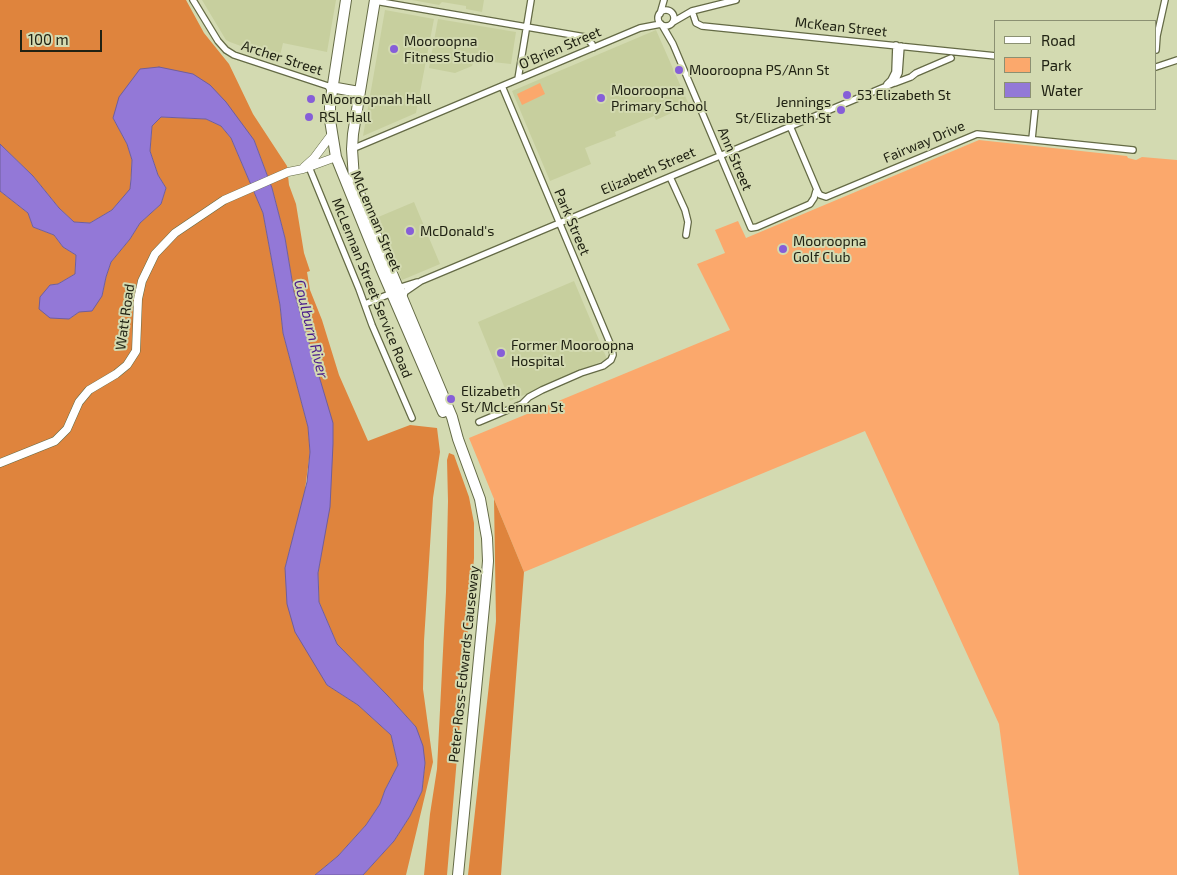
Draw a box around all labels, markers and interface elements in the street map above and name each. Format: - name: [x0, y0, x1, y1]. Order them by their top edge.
- street label: McKean Street: [794, 14, 888, 40]
- scale bar: [22, 20, 105, 52]
- legend: [994, 20, 1157, 110]
- street label: O'Brien Street: [516, 23, 604, 73]
- text: 100 m: [28, 30, 69, 48]
- text: Road: [1041, 31, 1076, 49]
- place label: Mooroopna Fitness Studio: [404, 33, 494, 65]
- street label: Archer Street: [239, 37, 325, 79]
- marker: Mooroopna Fitness Studio: [388, 43, 400, 55]
- text: Park: [1041, 56, 1072, 74]
- place label: Mooroopna PS/Ann St: [689, 62, 829, 78]
- marker: Mooroopna PS/Ann St: [673, 64, 685, 76]
- text: Water: [1041, 81, 1083, 99]
- place label: Mooroopna Primary School: [611, 82, 707, 114]
- place label: 53 Elizabeth St: [857, 87, 951, 103]
- marker: 53 Elizabeth St: [841, 89, 853, 101]
- place label: Mooroopnah Hall: [321, 91, 431, 107]
- marker: Mooroopna Primary School: [595, 92, 607, 104]
- marker: Mooroopnah Hall: [305, 93, 317, 105]
- place label: Jennings St/Elizabeth St: [735, 94, 831, 126]
- marker: Jennings St/Elizabeth St: [835, 104, 847, 116]
- place label: RSL Hall: [319, 109, 371, 125]
- marker: RSL Hall: [303, 111, 315, 123]
- street label: Fairway Drive: [881, 117, 967, 167]
- street label: Ann Street: [714, 125, 756, 193]
- street label: Elizabeth Street: [598, 143, 698, 199]
- street label: McLennan Street: [347, 168, 405, 274]
- street label: Park Street: [550, 186, 594, 258]
- street label: McLennan Street Service Road: [328, 196, 416, 380]
- place label: McDonald's: [420, 223, 494, 239]
- marker: McDonald's: [404, 225, 416, 237]
- place label: Mooroopna Golf Club: [793, 233, 866, 266]
- marker: Mooroopna Golf Club: [777, 243, 789, 255]
- water label: Goulburn River: [290, 278, 332, 380]
- street label: Watt Road: [112, 283, 138, 351]
- place label: Former Mooroopna Hospital: [511, 337, 634, 370]
- marker: Former Mooroopna Hospital: [495, 347, 507, 359]
- place label: Elizabeth St/McLennan St: [461, 383, 563, 416]
- marker: Elizabeth St/McLennan St: [445, 393, 457, 405]
- street label: Peter Ross-Edwards Causeway: [445, 565, 483, 763]

